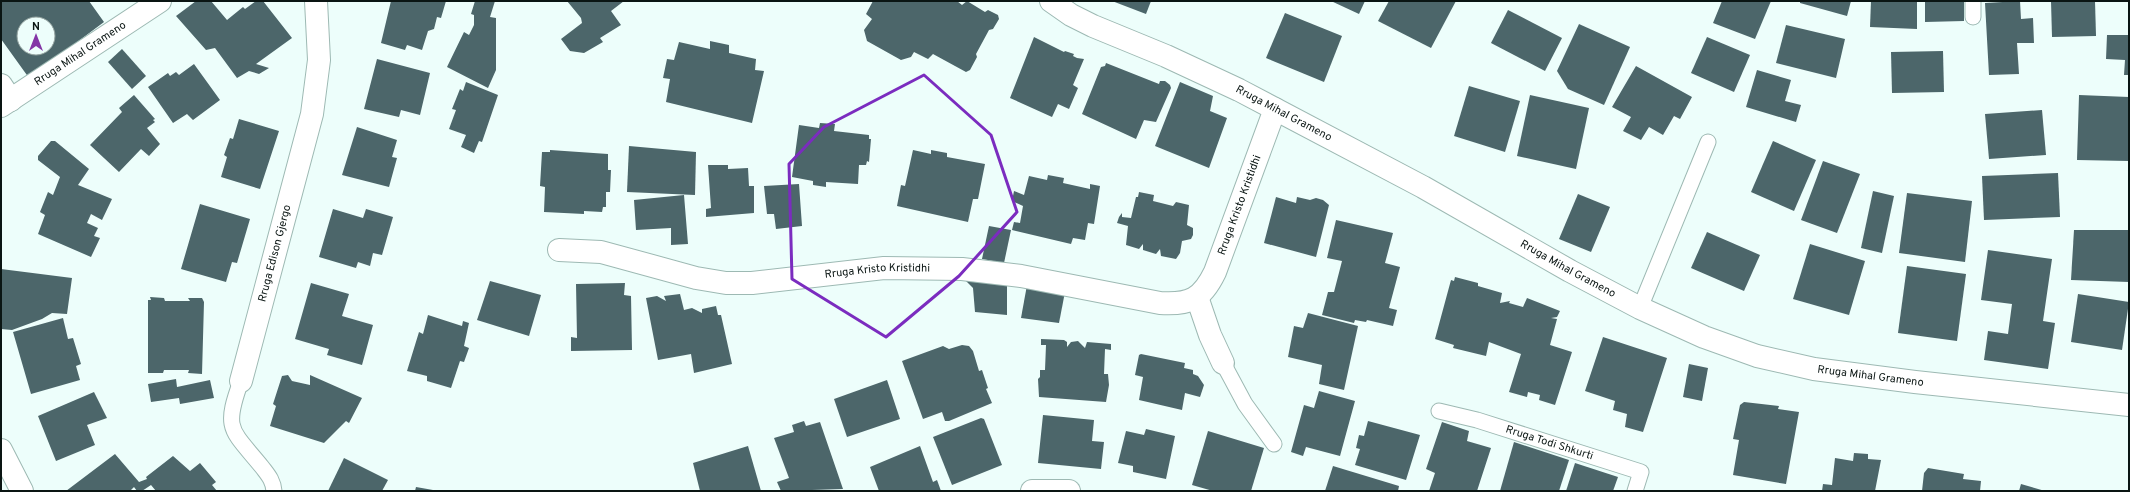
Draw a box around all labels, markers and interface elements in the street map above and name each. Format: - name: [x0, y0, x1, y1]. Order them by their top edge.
- north arrow: [16, 16, 56, 56]
- street label: Rruga Mihal Grameno: [32, 18, 129, 89]
- text: N: [32, 20, 40, 34]
- street label: Rruga Mihal Grameno: [1233, 82, 1334, 145]
- street label: Rruga Kristo Kristidhi: [1215, 153, 1264, 257]
- street label: Rruga Edison Gjergo: [255, 203, 295, 304]
- street label: Rruga Mihal Grameno: [1518, 237, 1618, 301]
- street label: Rruga Kristo Kristidhi: [824, 261, 930, 282]
- street label: Rruga Mihal Grameno: [1817, 363, 1924, 390]
- street label: Rruga Todi Shkurti: [1504, 423, 1595, 463]

